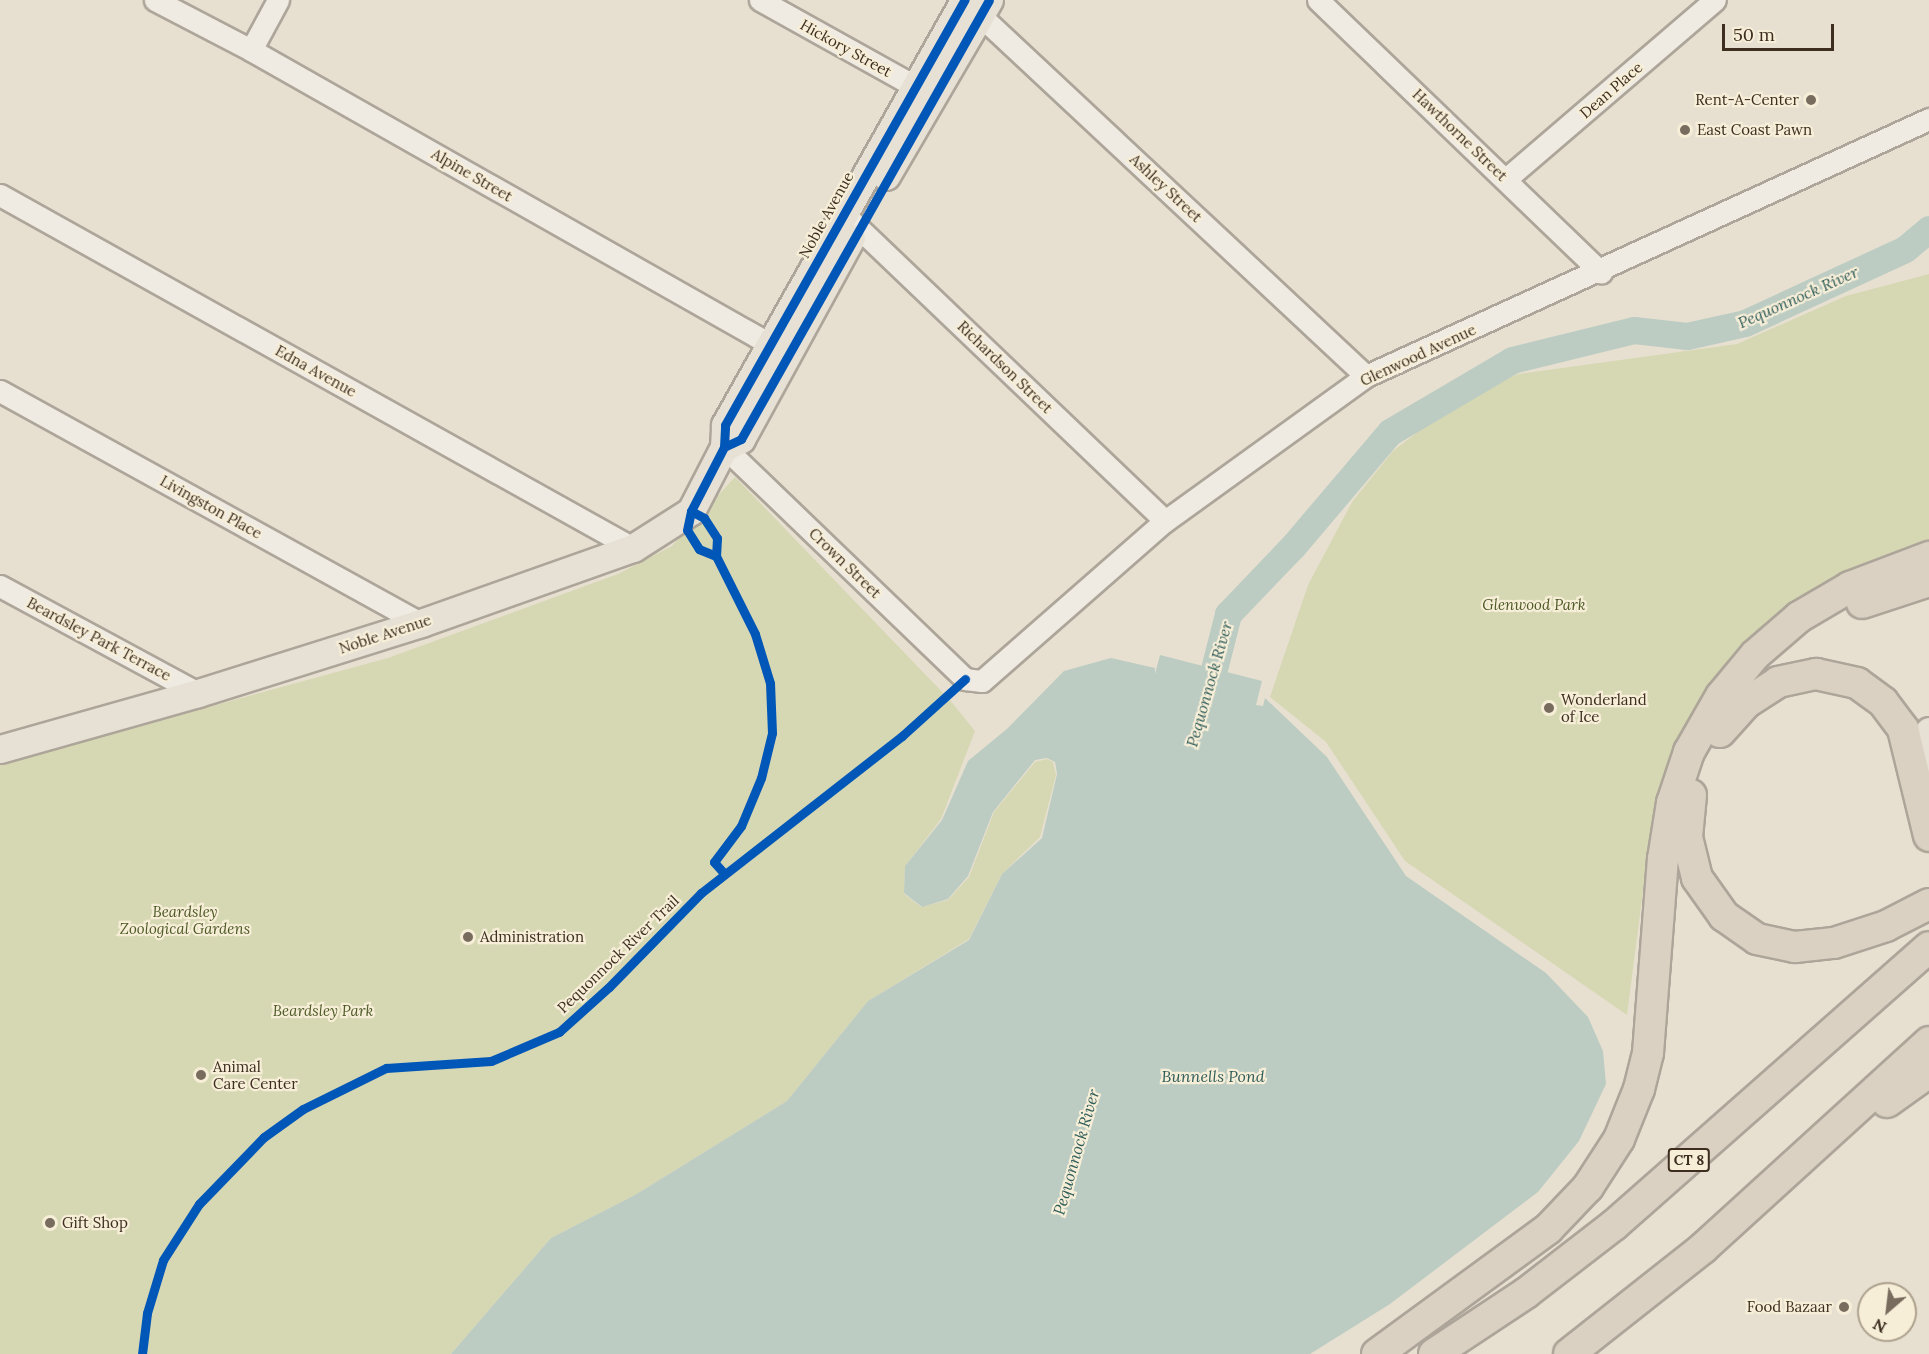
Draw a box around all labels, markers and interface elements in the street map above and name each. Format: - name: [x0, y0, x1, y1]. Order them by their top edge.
- scale bar: [1725, 12, 1838, 50]
- street label: Hickory Street: [797, 15, 895, 81]
- text: 50 m: [1733, 23, 1775, 46]
- street label: Dean Place: [1576, 58, 1646, 122]
- street label: Hawthorne Street: [1409, 85, 1511, 185]
- place label: Rent-A-Center: [1695, 91, 1799, 109]
- marker: Rent-A-Center: [1804, 93, 1818, 107]
- place label: East Coast Pawn: [1697, 121, 1812, 139]
- marker: East Coast Pawn: [1678, 123, 1692, 137]
- street label: Alpine Street: [428, 145, 516, 205]
- street label: Ashley Street: [1126, 150, 1206, 226]
- street label: Noble Avenue: [795, 169, 857, 261]
- water label: Pequonnock River: [1735, 262, 1861, 332]
- street label: Richardson Street: [954, 317, 1056, 417]
- street label: Glenwood Avenue: [1357, 320, 1479, 390]
- street label: Edna Avenue: [272, 341, 360, 401]
- street label: Livingston Place: [157, 472, 265, 542]
- street label: Crown Street: [805, 524, 885, 602]
- street label: Beardsley Park Terrace: [24, 593, 174, 685]
- park label: Glenwood Park: [1482, 596, 1586, 614]
- street label: Noble Avenue: [337, 611, 433, 657]
- water label: Pequonnock River: [1182, 619, 1236, 749]
- place label: Wonderland of Ice: [1561, 690, 1647, 725]
- marker: Wonderland of Ice: [1542, 701, 1556, 715]
- street label: Pequonnock River Trail: [554, 891, 682, 1017]
- park label: Beardsley Zoological Gardens: [120, 902, 250, 937]
- place label: Administration: [480, 928, 584, 946]
- marker: Administration: [461, 930, 475, 944]
- park label: Beardsley Park: [273, 1002, 373, 1020]
- place label: Animal Care Center: [213, 1057, 298, 1092]
- water label: Bunnells Pond: [1161, 1066, 1265, 1086]
- marker: Animal Care Center: [194, 1068, 208, 1082]
- water label: Pequonnock River: [1049, 1087, 1103, 1217]
- road number: CT 8: [1666, 1149, 1712, 1171]
- place label: Gift Shop: [62, 1214, 128, 1232]
- marker: Gift Shop: [43, 1216, 57, 1230]
- north arrow: [1857, 1282, 1917, 1342]
- place label: Food Bazaar: [1747, 1298, 1832, 1316]
- marker: Food Bazaar: [1837, 1300, 1851, 1314]
- text: N: [1869, 1314, 1890, 1338]

